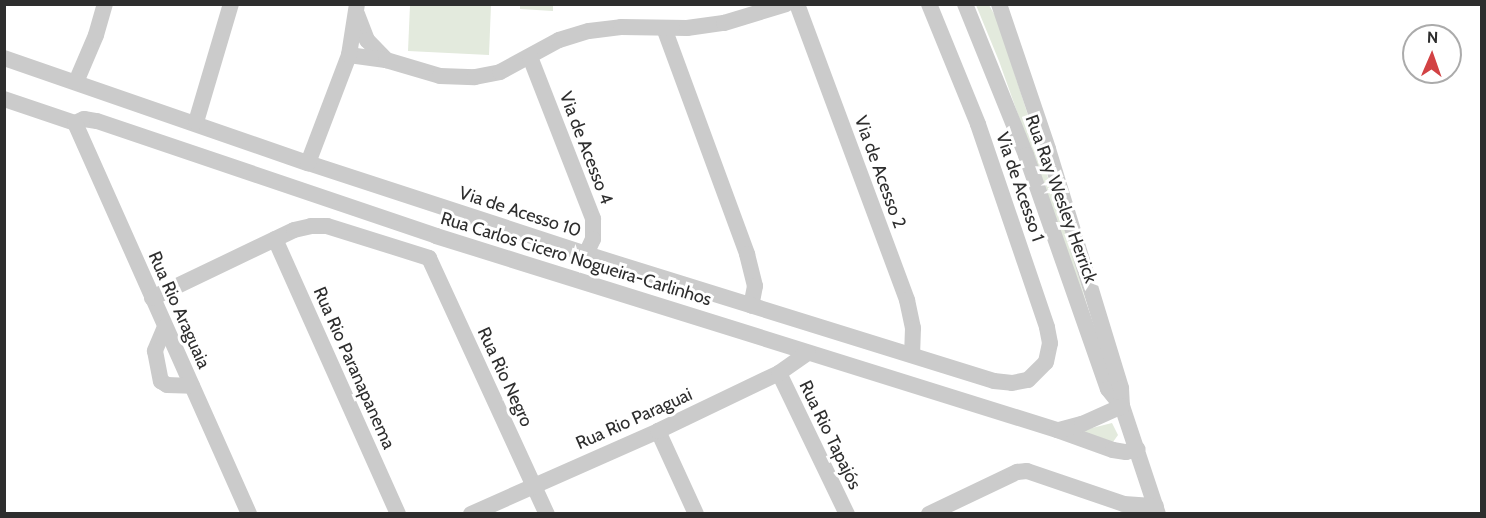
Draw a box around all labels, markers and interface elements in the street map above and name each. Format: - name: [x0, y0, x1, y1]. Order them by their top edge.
- north arrow: [1402, 24, 1462, 84]
- text: N: [1427, 28, 1439, 47]
- street label: Via de Acesso 4: [555, 89, 617, 207]
- street label: Rua Ray Wesley Herrick: [1021, 112, 1101, 286]
- street label: Via de Acesso 2: [850, 113, 910, 231]
- street label: Via de Acesso 1: [991, 129, 1049, 245]
- street label: Via de Acesso 10: [456, 182, 584, 242]
- street label: Rua Carlos Cicero Nogueira-Carlinhos: [438, 207, 714, 311]
- street label: Rua Rio Araguaia: [144, 248, 214, 372]
- street label: Rua Rio Paranapanema: [309, 284, 399, 452]
- street label: Rua Rio Negro: [473, 324, 537, 430]
- street label: Rua Rio Tapajós: [794, 377, 866, 493]
- street label: Rua Rio Paraguai: [573, 384, 695, 454]

